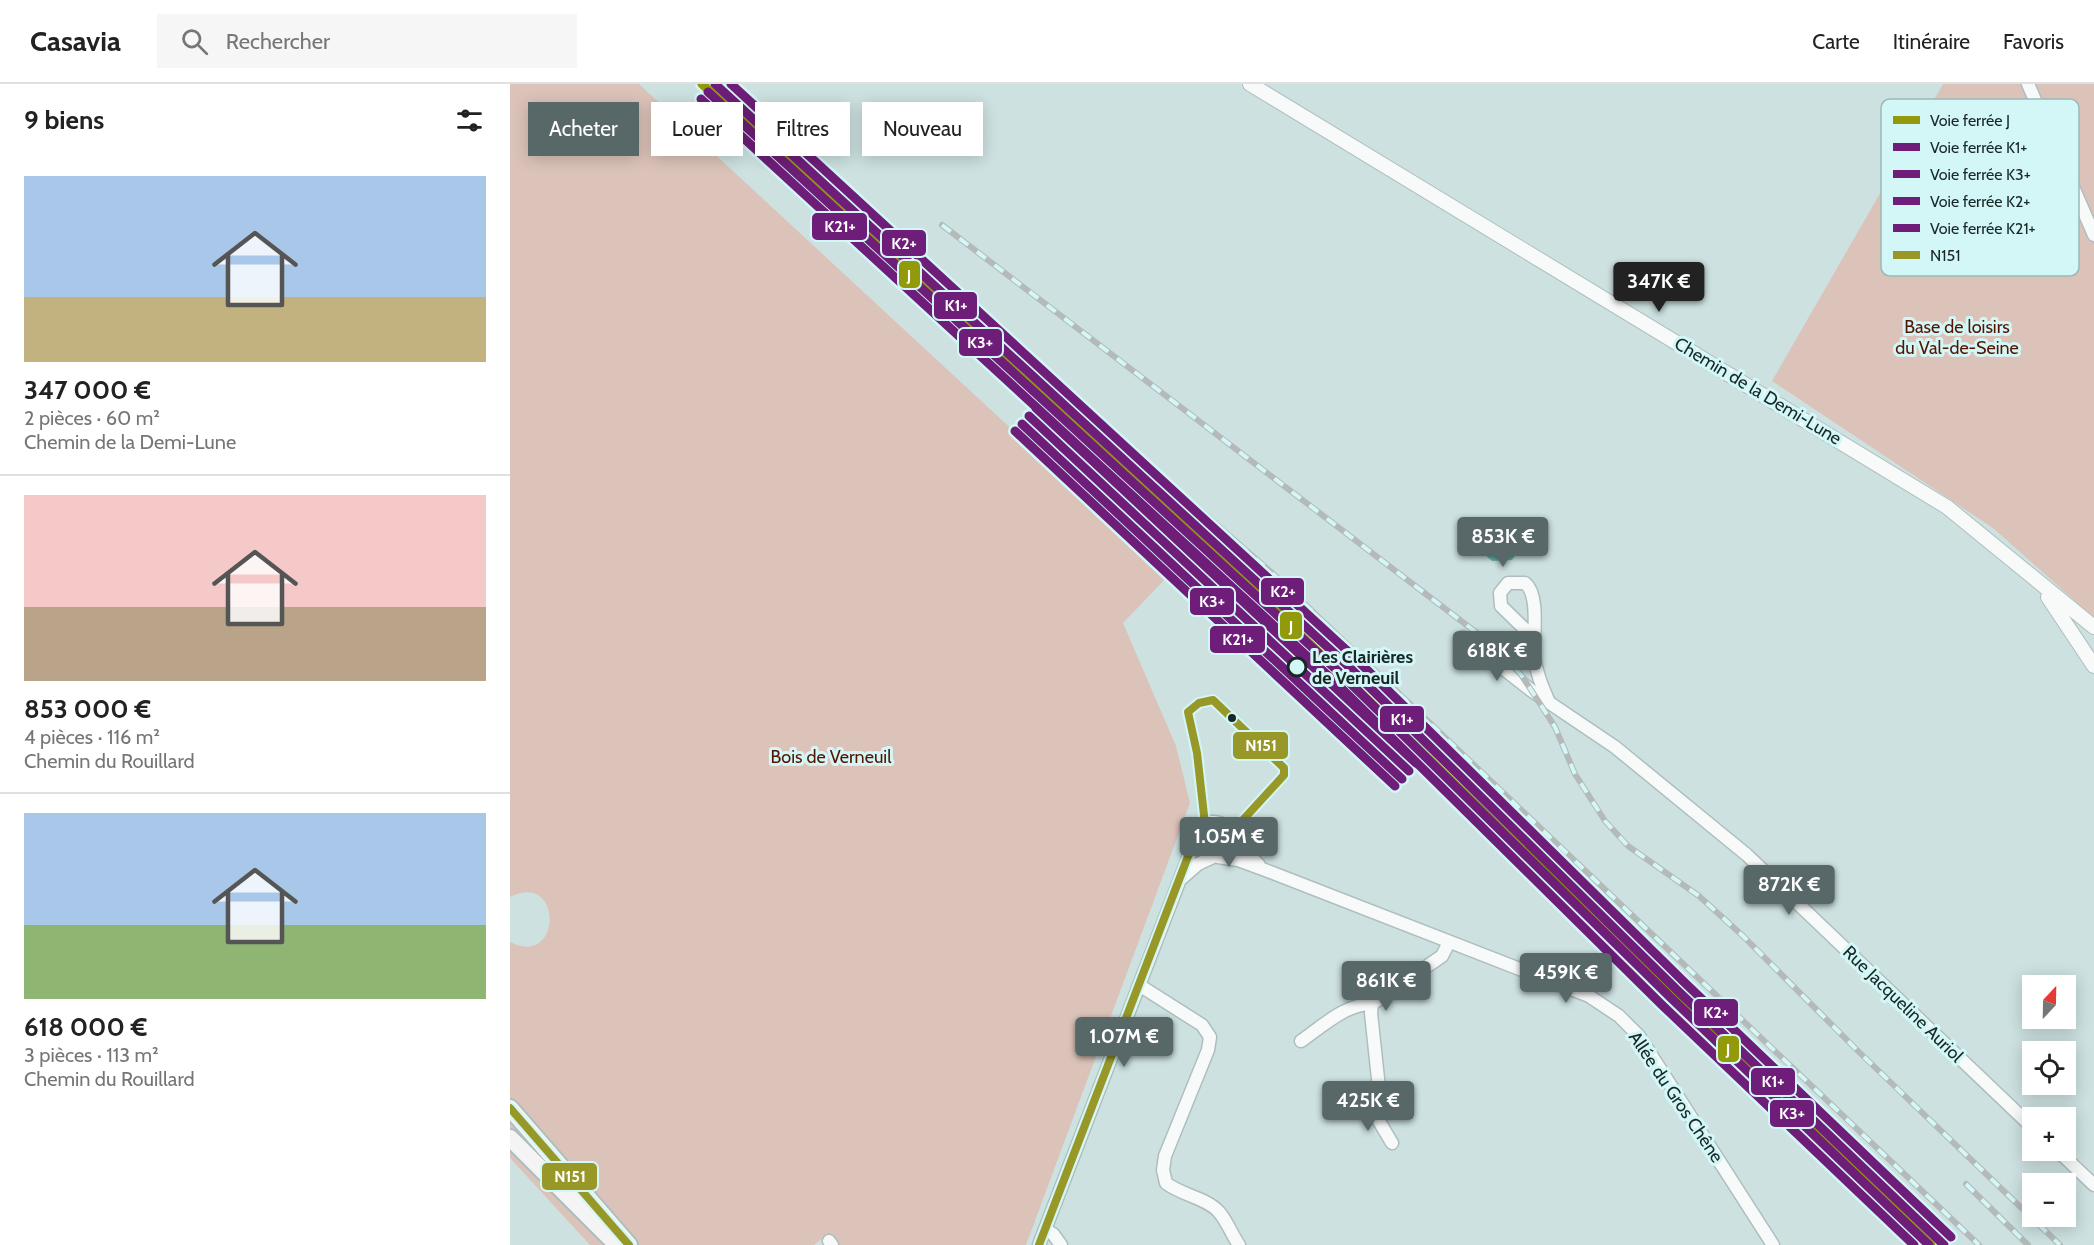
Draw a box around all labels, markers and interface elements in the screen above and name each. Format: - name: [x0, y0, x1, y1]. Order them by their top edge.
- search box: [157, 14, 577, 68]
- text: Casavia: [30, 24, 121, 58]
- icon: search: [178, 25, 211, 58]
- text: Rechercher: [226, 28, 330, 55]
- text: Carte: [1812, 29, 1860, 54]
- text: Itinéraire: [1893, 29, 1970, 54]
- text: Favoris: [2003, 29, 2064, 54]
- legend: [1881, 99, 2079, 276]
- chip: Acheter: [528, 102, 639, 156]
- chip: Louer: [651, 102, 743, 156]
- chip: Filtres: [755, 102, 850, 156]
- chip: Nouveau: [862, 102, 983, 156]
- text: 9 biens: [24, 104, 104, 136]
- icon: filters: [453, 104, 486, 137]
- text: Voie ferrée J: [1930, 111, 2010, 130]
- text: Voie ferrée K1+: [1930, 138, 2027, 157]
- text: Voie ferrée K3+: [1930, 165, 2031, 184]
- text: Voie ferrée K2+: [1930, 192, 2030, 211]
- line badge: K21+: [811, 212, 868, 241]
- icon: home: [201, 215, 309, 323]
- text: K21+: [824, 217, 856, 236]
- text: Voie ferrée K21+: [1930, 219, 2036, 238]
- line badge: K2+: [881, 229, 927, 257]
- text: K2+: [891, 234, 917, 253]
- text: N151: [1930, 246, 1960, 265]
- line badge: J: [898, 260, 921, 289]
- pin: 347K €: [1610, 262, 1708, 313]
- text: J: [906, 266, 911, 285]
- text: 347K €: [1627, 269, 1691, 293]
- line badge: K1+: [933, 291, 978, 320]
- text: K1+: [944, 296, 968, 315]
- park label: Base de loisirs du Val-de-Seine: [1895, 316, 2019, 359]
- line badge: K3+: [958, 328, 1003, 357]
- street label: Chemin de la Demi-Lune: [1670, 332, 1846, 450]
- text: K3+: [967, 333, 993, 352]
- text: 347 000 €: [24, 374, 151, 406]
- text: 2 pièces · 60 m²: [24, 406, 160, 430]
- text: Chemin de la Demi-Lune: [24, 430, 236, 454]
- pin: 853K €: [1454, 517, 1552, 568]
- text: 853K €: [1471, 524, 1535, 548]
- icon: home: [201, 534, 309, 642]
- line badge: K2+: [1260, 577, 1305, 606]
- text: K2+: [1270, 582, 1296, 601]
- line badge: K3+: [1189, 587, 1235, 616]
- text: K3+: [1199, 592, 1225, 611]
- line badge: J: [1279, 611, 1303, 640]
- text: J: [1288, 617, 1293, 636]
- line badge: K21+: [1209, 625, 1266, 654]
- text: K21+: [1222, 630, 1254, 649]
- pin: 618K €: [1448, 631, 1546, 682]
- text: 618K €: [1467, 638, 1527, 662]
- place label: Les Clairières de Verneuil: [1312, 646, 1413, 689]
- marker: Les Clairières de Verneuil: [1287, 657, 1307, 677]
- text: 853 000 €: [24, 693, 151, 725]
- line badge: K1+: [1379, 705, 1425, 733]
- text: K1+: [1390, 710, 1414, 729]
- unlabelled marker: [1226, 712, 1238, 724]
- text: 4 pièces · 116 m²: [24, 725, 160, 749]
- line badge: N151: [1232, 731, 1289, 760]
- text: N151: [1245, 736, 1277, 755]
- park label: Bois de Verneuil: [771, 746, 892, 768]
- text: Chemin du Rouillard: [24, 749, 195, 773]
- pin: 1.05M €: [1174, 817, 1284, 868]
- text: 1.05M €: [1194, 824, 1264, 848]
- icon: home: [201, 852, 309, 960]
- pin: 872K €: [1740, 865, 1838, 916]
- text: 872K €: [1758, 872, 1820, 896]
- street label: Rue Jacqueline Auriol: [1838, 941, 1968, 1067]
- pin: 459K €: [1517, 953, 1615, 1004]
- text: 459K €: [1534, 960, 1598, 984]
- pin: 861K €: [1337, 961, 1435, 1012]
- text: 861K €: [1356, 968, 1416, 992]
- north arrow: [2022, 975, 2076, 1029]
- map controls: [2022, 975, 2076, 1227]
- line badge: K2+: [1693, 998, 1739, 1027]
- text: K2+: [1703, 1003, 1729, 1022]
- text: 618 000 €: [24, 1011, 147, 1043]
- pin: 1.07M €: [1069, 1017, 1179, 1068]
- text: 1.07M €: [1089, 1024, 1159, 1048]
- street label: Allée du Gros Chêne: [1624, 1027, 1728, 1167]
- line badge: J: [1717, 1035, 1740, 1063]
- text: J: [1725, 1040, 1730, 1059]
- button: locate: [2022, 1041, 2076, 1095]
- text: 3 pièces · 113 m²: [24, 1043, 159, 1067]
- text: Chemin du Rouillard: [24, 1067, 195, 1091]
- line badge: K1+: [1750, 1067, 1796, 1096]
- text: K1+: [1761, 1072, 1785, 1091]
- pin: 425K €: [1319, 1081, 1417, 1132]
- text: 425K €: [1336, 1088, 1400, 1112]
- line badge: K3+: [1769, 1099, 1815, 1128]
- text: K3+: [1779, 1104, 1805, 1123]
- button: +: [2022, 1107, 2076, 1161]
- line badge: N151: [541, 1162, 598, 1191]
- text: N151: [554, 1167, 586, 1186]
- button: −: [2022, 1173, 2076, 1227]

